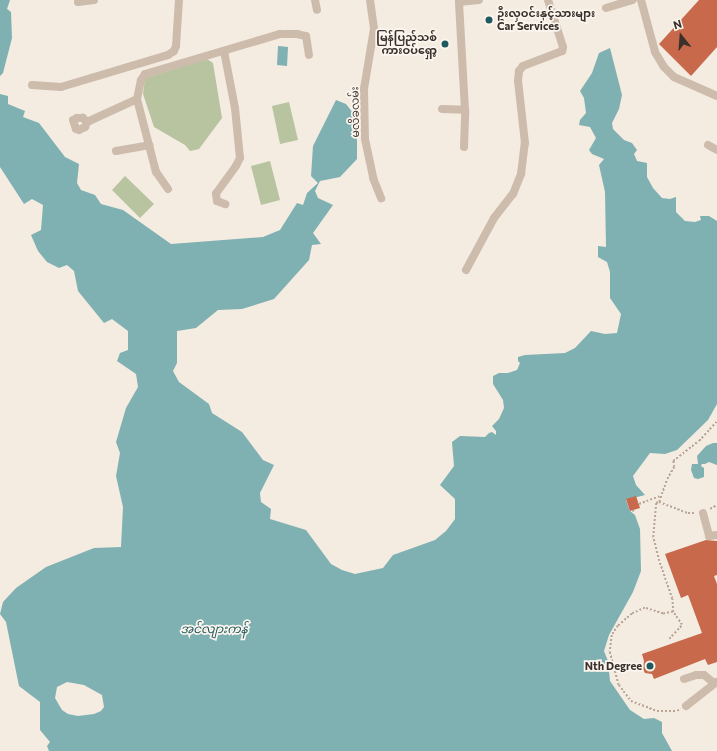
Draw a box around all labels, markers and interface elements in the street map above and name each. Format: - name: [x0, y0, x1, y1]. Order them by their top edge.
- place label: ဦးလှဝင်းနှင့်သားများ Car Services: [497, 7, 595, 33]
- marker: ဦးလှဝင်းနှင့်သားများ Car Services: [484, 15, 494, 25]
- north arrow: [661, 16, 701, 56]
- text: N: [671, 17, 683, 31]
- place label: မြန်ပြည်သစ် ကားဝပ်ရှော့: [376, 31, 437, 57]
- marker: မြန်ပြည်သစ် ကားဝပ်ရှော့: [440, 39, 450, 49]
- street label: မလိခလမ်း: [348, 86, 362, 138]
- water label: အင်လျားကန်: [180, 622, 248, 636]
- place label: Nth Degree: [585, 659, 642, 673]
- marker: Nth Degree: [645, 661, 655, 671]

